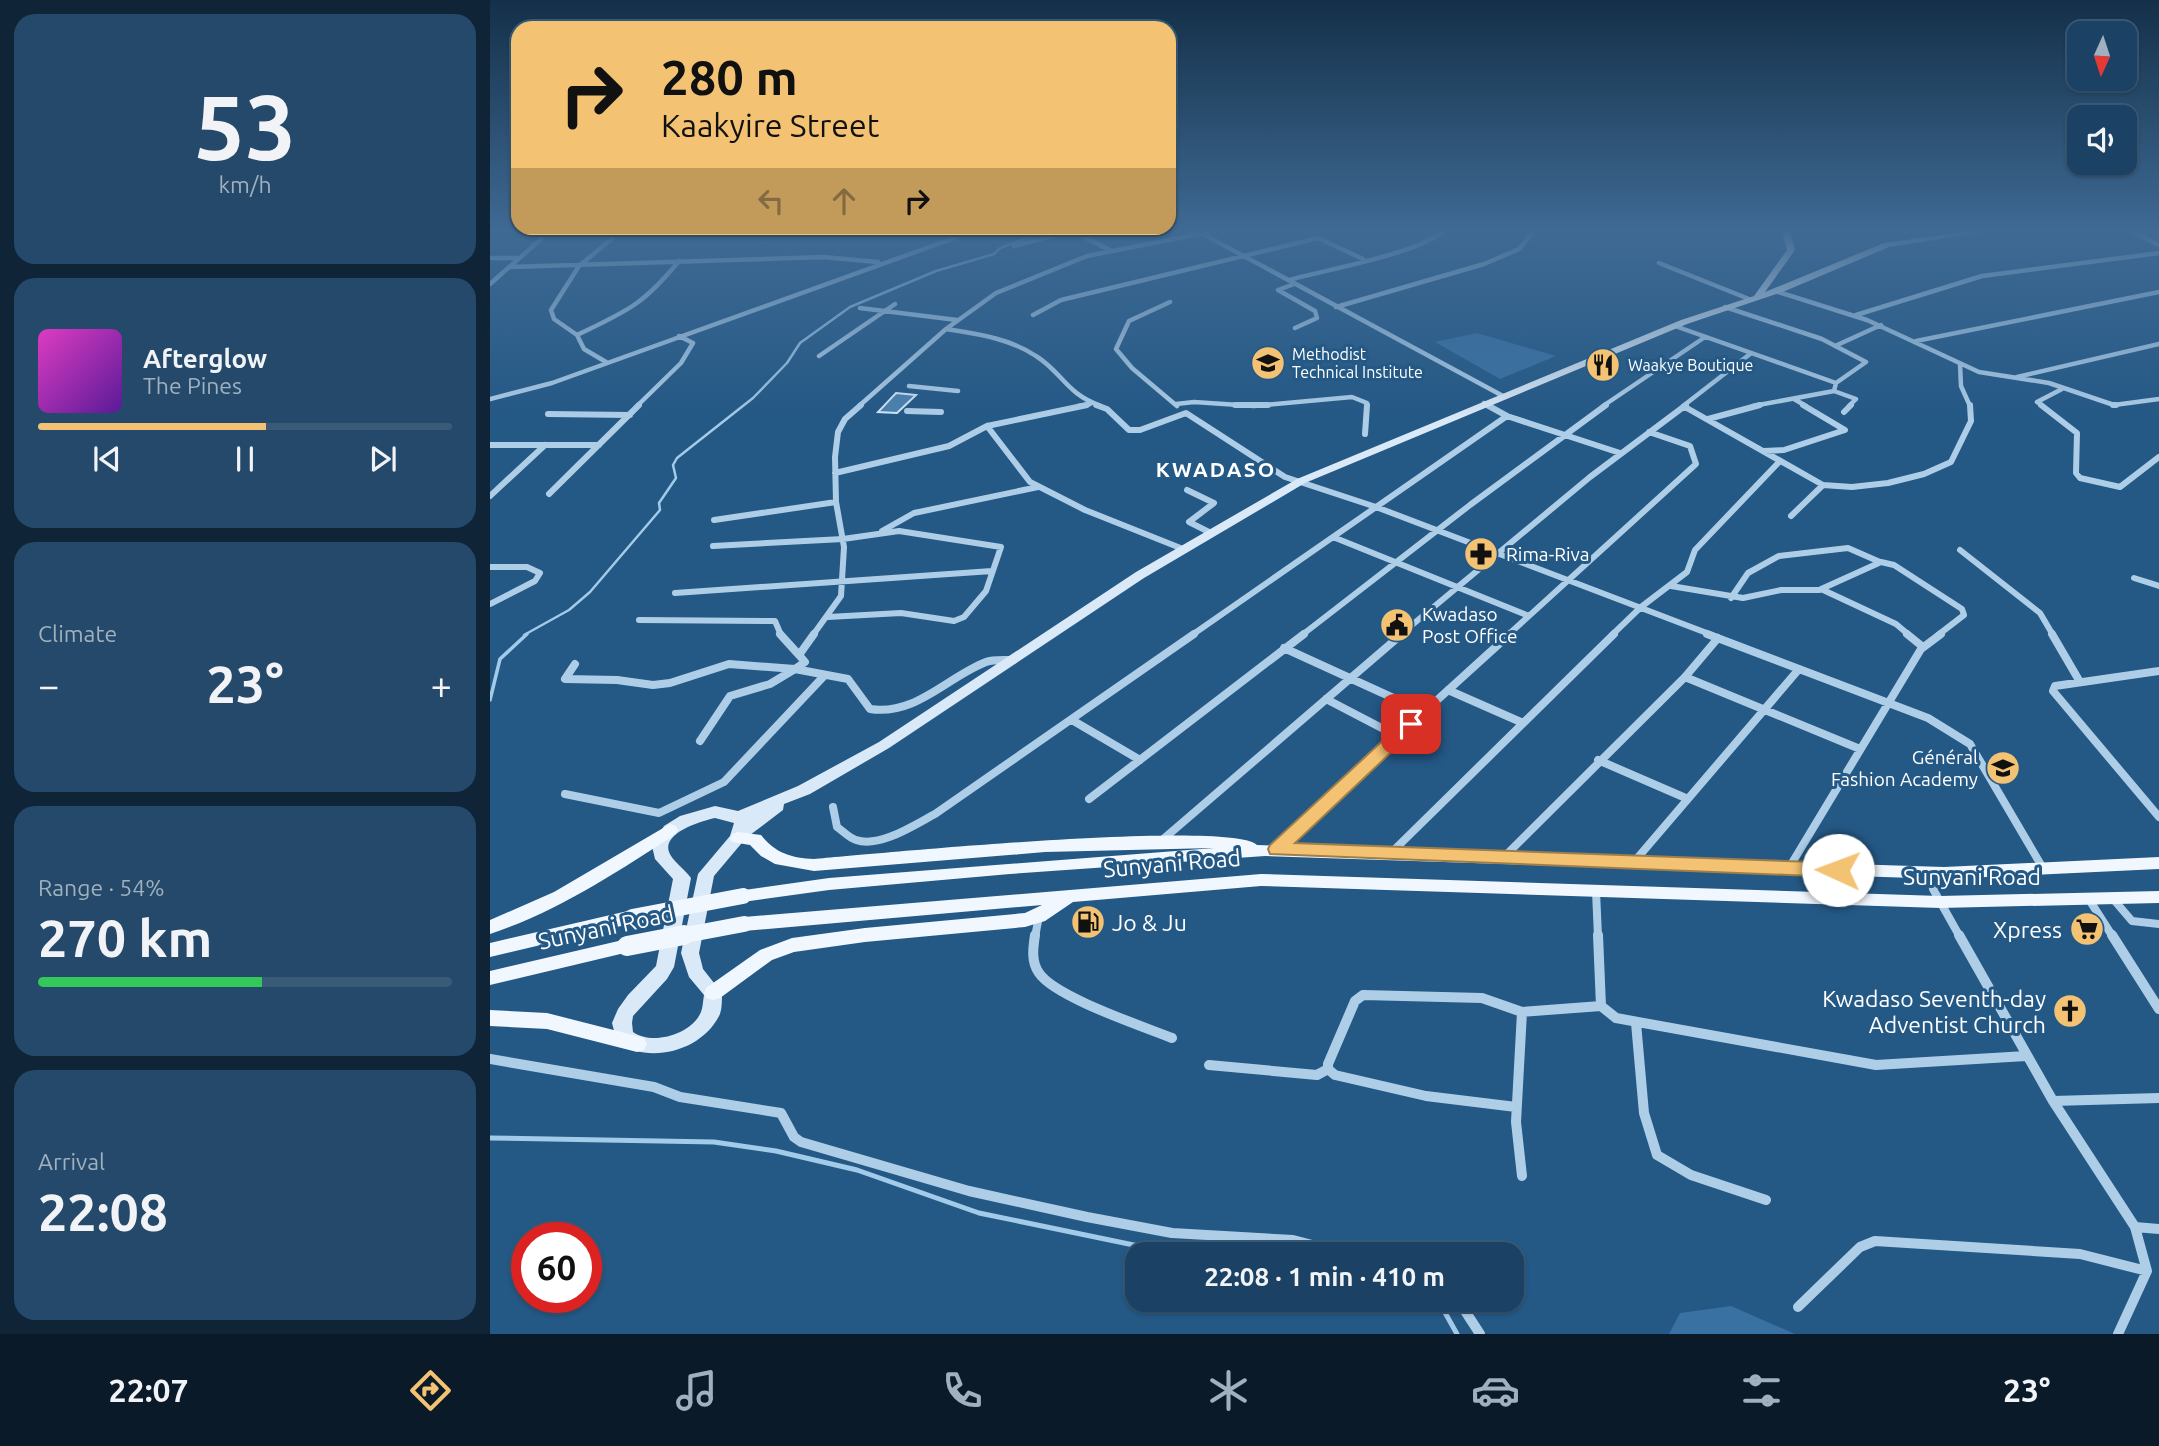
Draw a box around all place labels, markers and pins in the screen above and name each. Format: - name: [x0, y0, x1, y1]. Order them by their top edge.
- school or university icon: Methodist Technical Institute: [1249, 344, 1287, 382]
- place label: Methodist Technical Institute: [1292, 345, 1423, 381]
- restaurant icon: Waakye Boutique: [1584, 346, 1622, 384]
- place label: Waakye Boutique: [1628, 356, 1753, 374]
- pharmacy icon: Rima-Riva: [1462, 535, 1500, 573]
- place label: Rima-Riva: [1506, 543, 1590, 565]
- place label: Kwadaso Post Office: [1422, 603, 1517, 647]
- public building icon: Kwadaso Post Office: [1378, 606, 1416, 644]
- pin: [1381, 694, 1441, 754]
- place label: Général Fashion Academy: [1831, 746, 1978, 790]
- school or university icon: Général Fashion Academy: [1984, 749, 2022, 787]
- fuel station icon: Jo & Ju: [1069, 903, 1107, 941]
- place label: Jo & Ju: [1112, 910, 1187, 935]
- supermarket icon: Xpress: [2068, 910, 2106, 948]
- place label: Xpress: [1993, 917, 2062, 942]
- place label: Kwadaso Seventh-day Adventist Church: [1822, 986, 2046, 1037]
- church icon: Kwadaso Seventh-day Adventist Church: [2051, 992, 2089, 1030]

